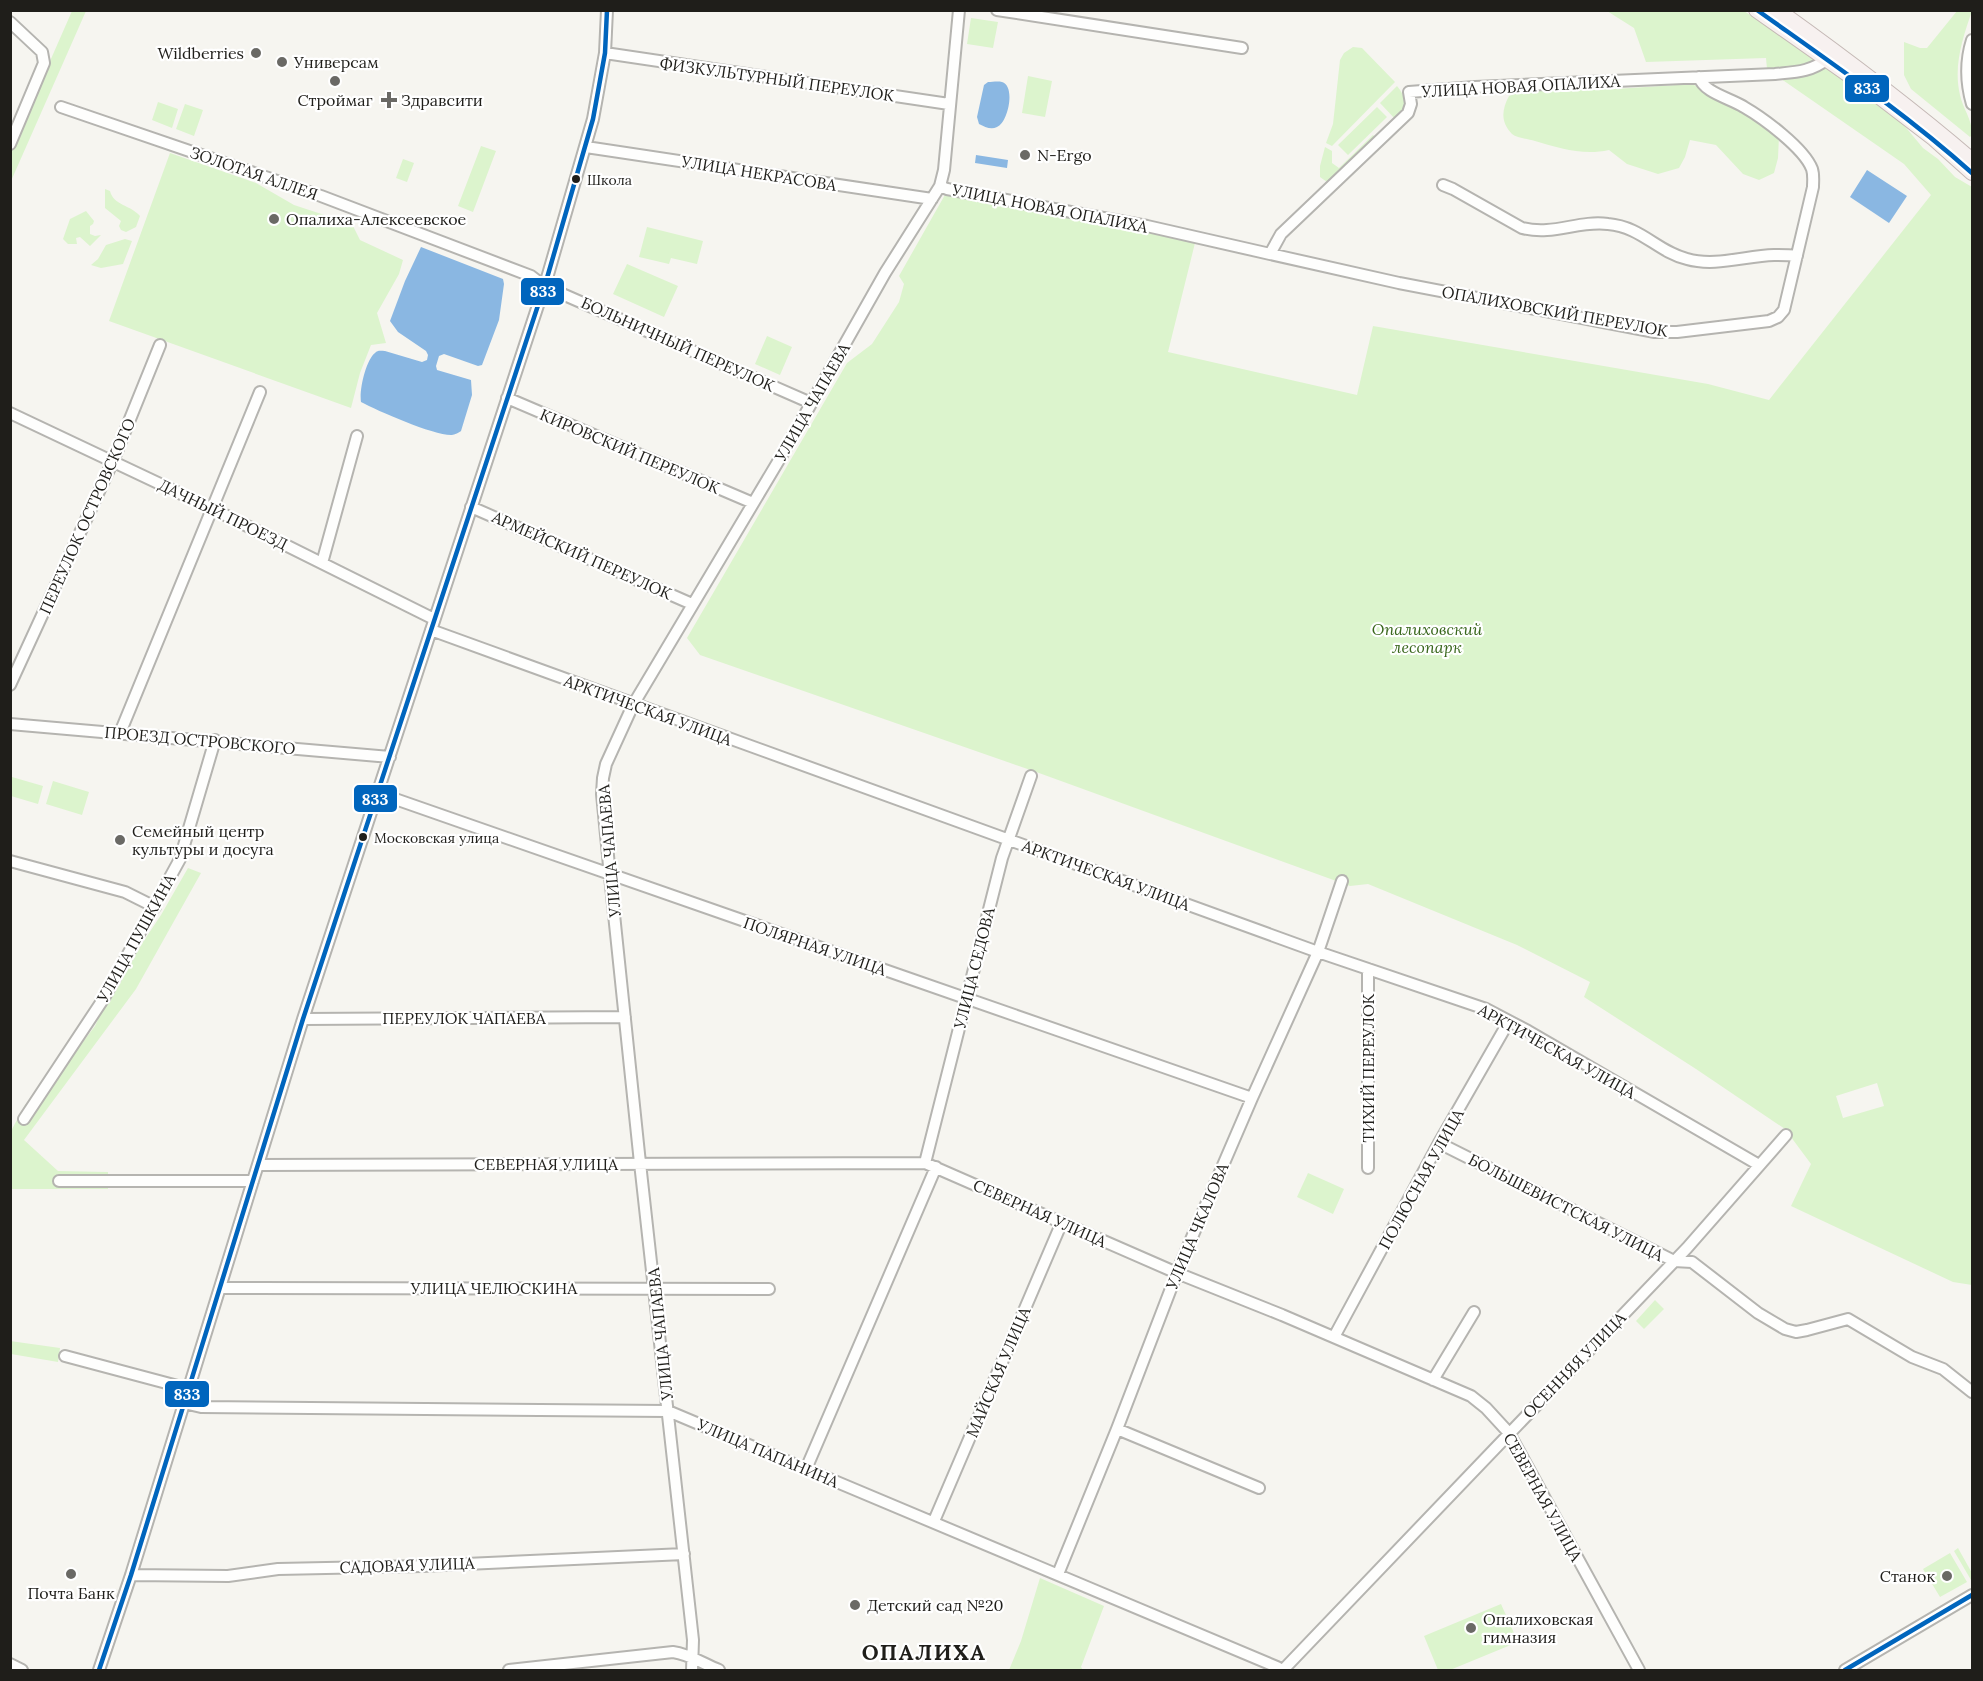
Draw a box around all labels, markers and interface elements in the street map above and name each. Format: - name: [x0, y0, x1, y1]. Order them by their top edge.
- place label: Wildberries: [158, 43, 244, 63]
- marker: Wildberries: [249, 46, 263, 60]
- place label: Универсам: [293, 52, 379, 72]
- street label: ФИЗКУЛЬТУРНЫЙ ПЕРЕУЛОК: [658, 53, 896, 105]
- marker: Универсам: [275, 55, 289, 69]
- street label: УЛИЦА НОВАЯ ОПАЛИХА: [1420, 71, 1622, 101]
- marker: Строймаг: [328, 74, 342, 88]
- line badge: 833: [1844, 74, 1890, 103]
- text: 833: [1853, 78, 1881, 98]
- place label: Строймаг: [297, 90, 373, 110]
- place label: Здравсити: [401, 90, 483, 110]
- marker: Здравсити: [382, 93, 396, 107]
- street label: ЗОЛОТАЯ АЛЛЕЯ: [187, 142, 321, 204]
- place label: N-Ergo: [1037, 145, 1092, 165]
- marker: N-Ergo: [1018, 148, 1032, 162]
- street label: УЛИЦА НЕКРАСОВА: [679, 151, 839, 195]
- place label: Школа: [587, 171, 632, 189]
- marker: Школа: [570, 173, 582, 185]
- street label: УЛИЦА НОВАЯ ОПАЛИХА: [950, 179, 1150, 237]
- place label: Опалиха-Алексеевское: [286, 209, 467, 229]
- marker: Опалиха-Алексеевское: [267, 212, 281, 226]
- line badge: 833: [520, 277, 565, 306]
- text: 833: [529, 281, 557, 301]
- street label: ОПАЛИХОВСКИЙ ПЕРЕУЛОК: [1440, 281, 1670, 341]
- street label: БОЛЬНИЧНЫЙ ПЕРЕУЛОК: [578, 292, 778, 396]
- street label: УЛИЦА ЧАПАЕВА: [770, 338, 854, 466]
- street label: КИРОВСКИЙ ПЕРЕУЛОК: [537, 404, 723, 498]
- street label: ПЕРЕУЛОК ОСТРОВСКОГО: [35, 415, 139, 617]
- street label: ДАЧНЫЙ ПРОЕЗД: [155, 474, 291, 554]
- street label: АРМЕЙСКИЙ ПЕРЕУЛОК: [488, 506, 675, 604]
- park label: Опалиховский лесопарк: [1372, 619, 1483, 657]
- street label: АРКТИЧЕСКАЯ УЛИЦА: [560, 670, 736, 750]
- street label: ПРОЕЗД ОСТРОВСКОГО: [104, 722, 296, 758]
- street label: УЛИЦА ЧАПАЕВА: [593, 783, 625, 919]
- line badge: 833: [353, 784, 398, 813]
- text: 833: [361, 789, 389, 809]
- place label: Семейный центр культуры и досуга: [132, 821, 274, 859]
- place label: Московская улица: [374, 829, 499, 847]
- marker: Московская улица: [357, 831, 369, 843]
- marker: Семейный центр культуры и досуга: [113, 833, 127, 847]
- street label: АРКТИЧЕСКАЯ УЛИЦА: [1018, 835, 1194, 915]
- street label: УЛИЦА ПУШКИНА: [92, 869, 180, 1007]
- street label: УЛИЦА СЕДОВА: [949, 904, 999, 1032]
- street label: ПОЛЯРНАЯ УЛИЦА: [741, 912, 890, 980]
- street label: ТИХИЙ ПЕРЕУЛОК: [1358, 994, 1378, 1142]
- street label: АРКТИЧЕСКАЯ УЛИЦА: [1474, 999, 1640, 1103]
- street label: ПЕРЕУЛОК ЧАПАЕВА: [382, 1008, 547, 1028]
- street label: ПОЛЮСНАЯ УЛИЦА: [1374, 1104, 1468, 1253]
- street label: БОЛЬШЕВИСТСКАЯ УЛИЦА: [1465, 1149, 1668, 1265]
- street label: СЕВЕРНАЯ УЛИЦА: [474, 1154, 619, 1174]
- street label: УЛИЦА ЧКАЛОВА: [1161, 1159, 1233, 1293]
- street label: СЕВЕРНАЯ УЛИЦА: [970, 1175, 1111, 1252]
- street label: УЛИЦА ЧАПАЕВА: [643, 1266, 677, 1402]
- street label: УЛИЦА ЧЕЛЮСКИНА: [410, 1278, 578, 1298]
- street label: МАЙСКАЯ УЛИЦА: [961, 1303, 1035, 1440]
- street label: ОСЕННЯЯ УЛИЦА: [1518, 1307, 1631, 1422]
- line badge: 833: [164, 1380, 210, 1408]
- text: 833: [173, 1384, 201, 1404]
- street label: УЛИЦА ПАПАНИНА: [693, 1414, 843, 1492]
- street label: СЕВЕРНАЯ УЛИЦА: [1499, 1429, 1587, 1566]
- street label: САДОВАЯ УЛИЦА: [339, 1553, 476, 1577]
- place label: Станок: [1880, 1566, 1935, 1586]
- marker: Почта Банк: [64, 1567, 78, 1581]
- marker: Станок: [1940, 1569, 1954, 1583]
- place label: Почта Банк: [27, 1583, 115, 1603]
- place label: Детский сад №20: [867, 1595, 1004, 1615]
- marker: Детский сад №20: [848, 1598, 862, 1612]
- place label: Опалиховская гимназия: [1483, 1609, 1594, 1647]
- marker: Опалиховская гимназия: [1464, 1621, 1478, 1635]
- district label: ОПАЛИХА: [862, 1638, 986, 1666]

